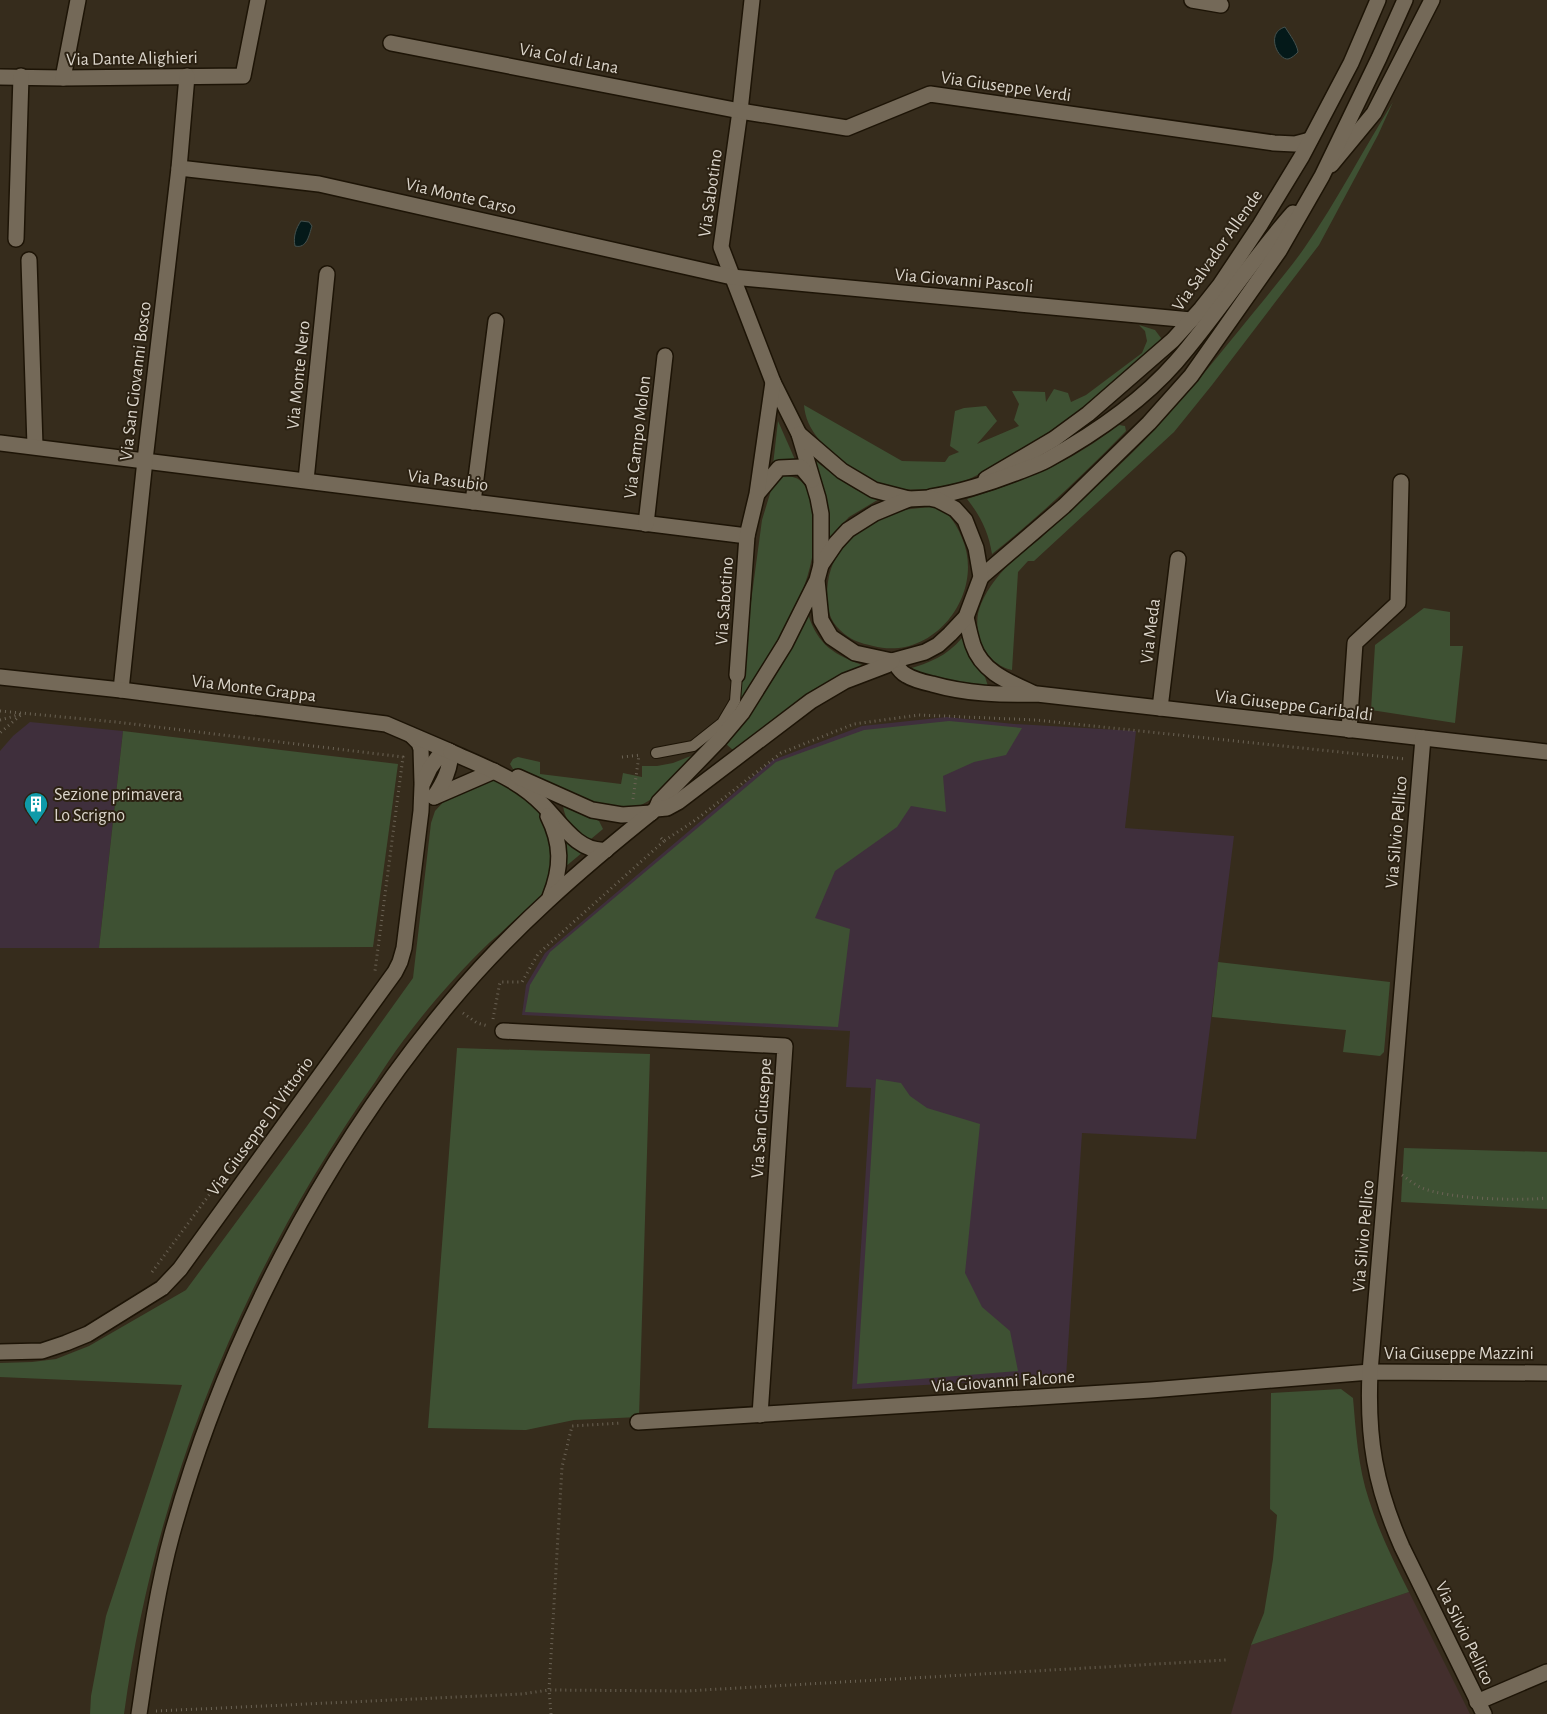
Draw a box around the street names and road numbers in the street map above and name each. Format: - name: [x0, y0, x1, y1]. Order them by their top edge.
- street label: Via Col di Lana: [518, 41, 620, 77]
- street label: Via Dante Alighieri: [66, 49, 198, 69]
- street label: Via Giuseppe Verdi: [939, 69, 1072, 105]
- street label: Via Sabotino: [696, 148, 726, 238]
- street label: Via Monte Carso: [404, 175, 518, 219]
- street label: Via Salvador Allende: [1169, 187, 1266, 315]
- street label: Via Giovanni Pascoli: [894, 266, 1034, 296]
- street label: Via San Giovanni Bosco: [117, 300, 155, 462]
- street label: Via Monte Nero: [284, 320, 314, 430]
- street label: Via Campo Molon: [622, 375, 654, 500]
- street label: Via Pasubio: [406, 467, 489, 495]
- street label: Via Sabotino: [713, 556, 737, 646]
- street label: Via Meda: [1138, 597, 1164, 665]
- street label: Via Monte Grappa: [191, 672, 317, 706]
- street label: Via Giuseppe Garibaldi: [1214, 687, 1374, 725]
- street label: Via Silvio Pellico: [1383, 775, 1411, 889]
- street label: Via Giuseppe Di Vittorio: [204, 1054, 317, 1199]
- street label: Via San Giuseppe: [749, 1057, 775, 1179]
- street label: Via Silvio Pellico: [1350, 1179, 1378, 1293]
- street label: Via Giuseppe Mazzini: [1384, 1345, 1534, 1363]
- street label: Via Giovanni Falcone: [931, 1368, 1075, 1396]
- street label: Via Silvio Pellico: [1431, 1579, 1497, 1688]

